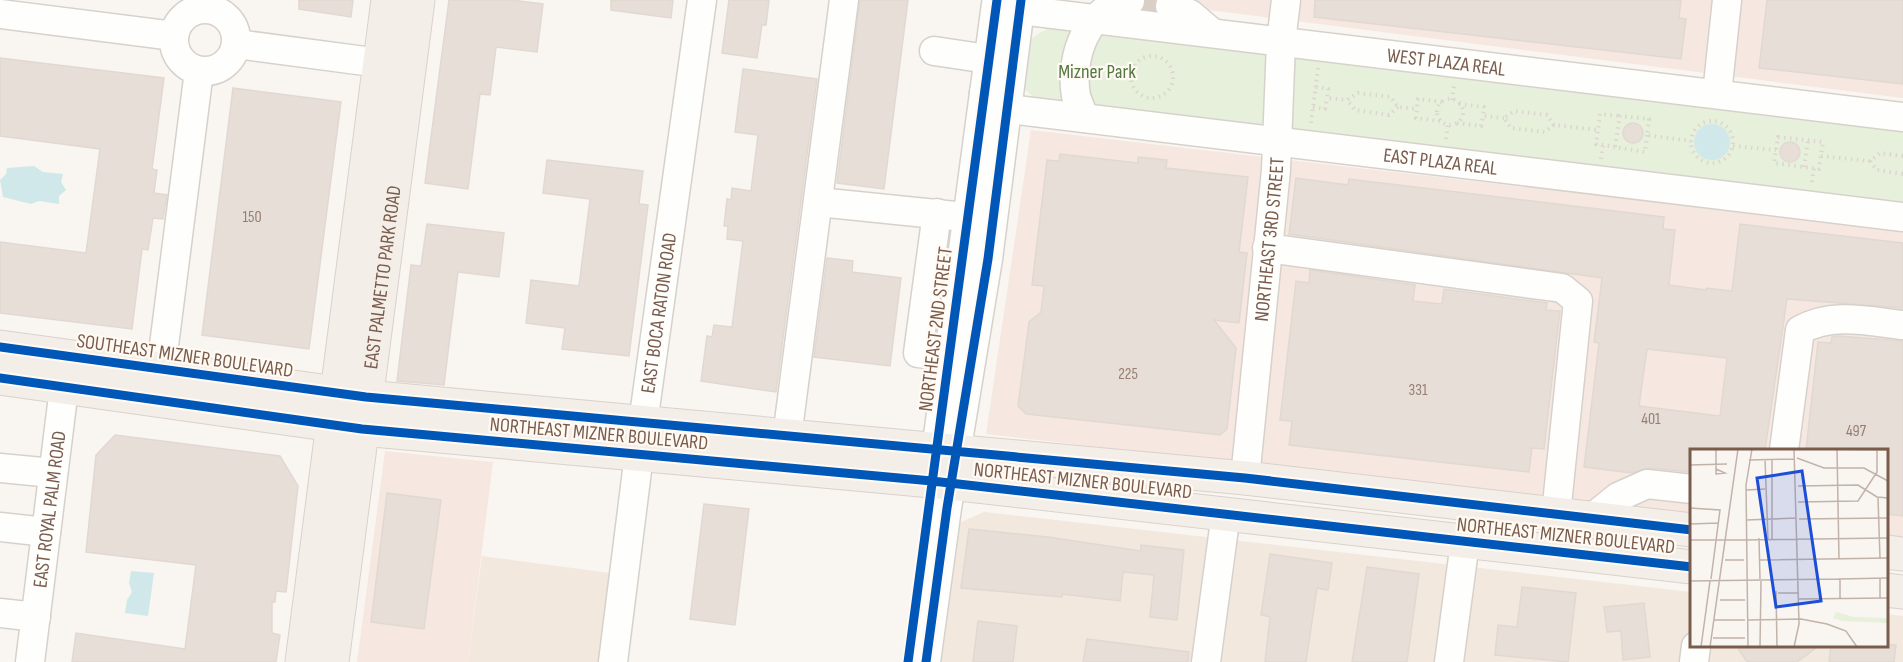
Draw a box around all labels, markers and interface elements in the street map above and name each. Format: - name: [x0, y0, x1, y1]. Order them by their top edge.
- street label: WEST PLAZA REAL: [1386, 44, 1507, 82]
- park label: Mizner Park: [1058, 60, 1136, 84]
- street label: EAST PLAZA REAL: [1382, 143, 1499, 181]
- street label: NORTHEAST 3RD STREET: [1250, 157, 1289, 323]
- street label: EAST PALMETTO PARK ROAD: [359, 184, 407, 371]
- house number: 150: [242, 208, 262, 227]
- street label: EAST BOCA RATON ROAD: [636, 231, 682, 395]
- street label: NORTHEAST 2ND STREET: [914, 246, 958, 413]
- street label: SOUTHEAST MIZNER BOULEVARD: [75, 329, 295, 383]
- house number: 225: [1118, 365, 1138, 384]
- house number: 331: [1408, 381, 1428, 400]
- house number: 401: [1641, 410, 1661, 429]
- street label: NORTHEAST MIZNER BOULEVARD: [489, 412, 709, 455]
- house number: 497: [1846, 422, 1867, 441]
- street label: EAST ROYAL PALM ROAD: [28, 429, 72, 589]
- inset map: [1690, 449, 1888, 647]
- street label: NORTHEAST MIZNER BOULEVARD: [973, 458, 1193, 504]
- street label: NORTHEAST MIZNER BOULEVARD: [1456, 513, 1676, 559]

